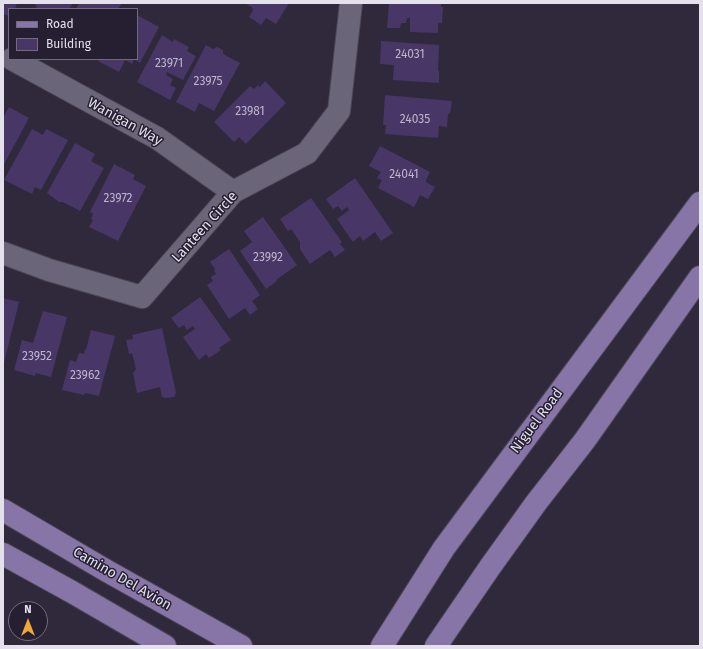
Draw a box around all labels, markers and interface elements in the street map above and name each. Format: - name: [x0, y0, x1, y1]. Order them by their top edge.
- legend: [8, 8, 138, 60]
- text: Road: [46, 17, 74, 31]
- text: Building: [46, 37, 91, 51]
- house number: 24031: [395, 48, 425, 62]
- house number: 23971: [155, 57, 183, 71]
- house number: 23975: [193, 75, 223, 89]
- street label: Wanigan Way: [85, 95, 165, 149]
- house number: 23981: [235, 105, 265, 119]
- house number: 24035: [400, 113, 430, 127]
- house number: 24041: [389, 168, 419, 182]
- street label: Lanteen Circle: [169, 188, 241, 266]
- house number: 23972: [104, 192, 132, 206]
- house number: 23992: [253, 251, 283, 265]
- house number: 23952: [22, 350, 52, 364]
- house number: 23962: [70, 369, 100, 383]
- street label: Niguel Road: [507, 385, 567, 457]
- street label: Camino Del Avion: [70, 544, 174, 614]
- north arrow: [8, 601, 48, 641]
- text: N: [24, 603, 32, 616]

